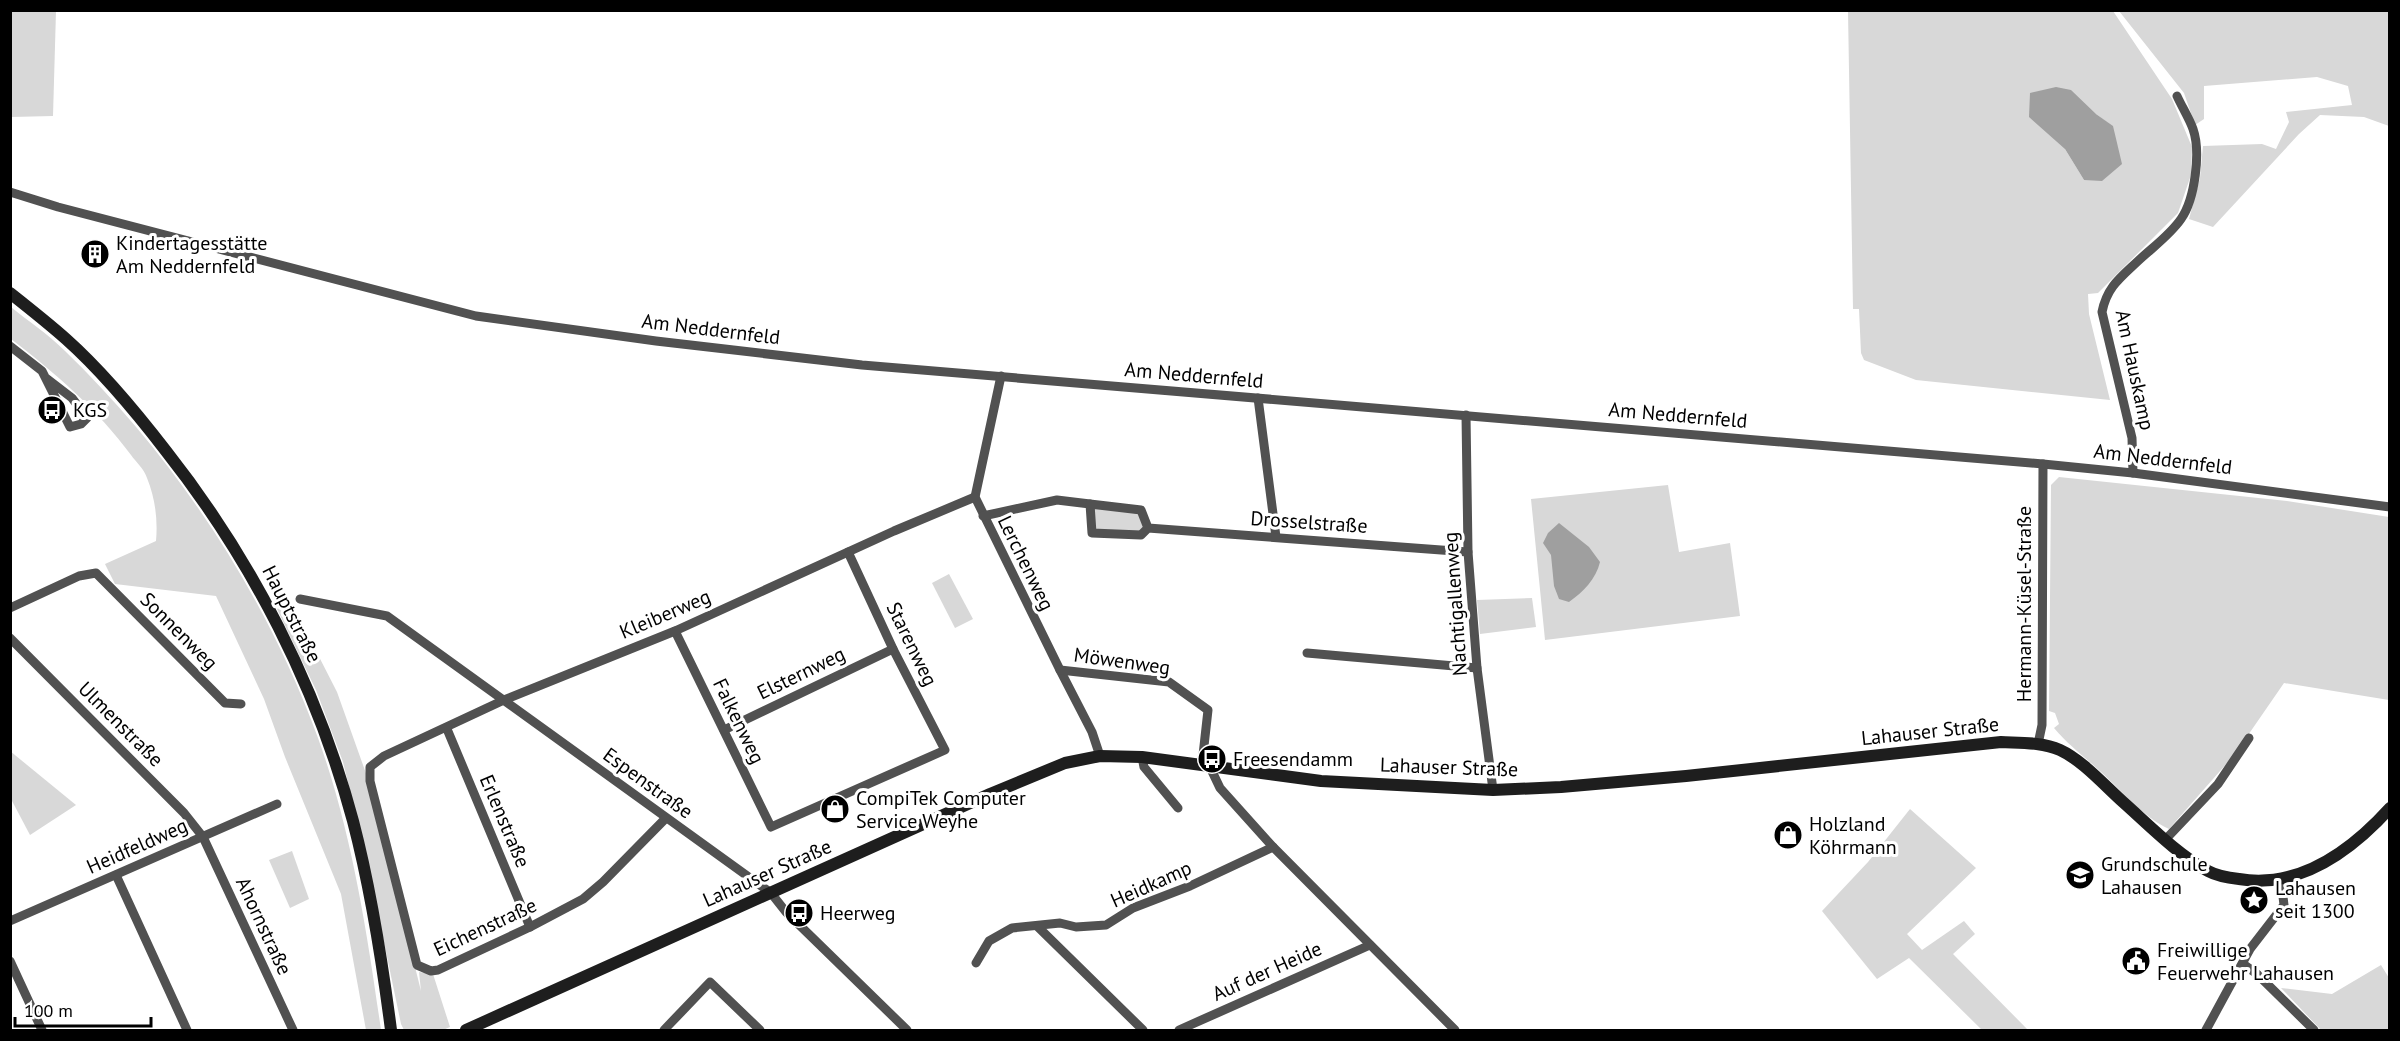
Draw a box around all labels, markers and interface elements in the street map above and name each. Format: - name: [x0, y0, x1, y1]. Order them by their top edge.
- place label: Kindertagesstätte Am Neddernfeld: [116, 230, 267, 279]
- building icon: Kindertagesstätte Am Neddernfeld: [79, 238, 111, 270]
- street label: Am Hauskamp: [2110, 307, 2160, 433]
- street label: Am Neddernfeld: [640, 308, 782, 350]
- street label: Am Neddernfeld: [1124, 356, 1264, 394]
- bus stop icon: KGS: [36, 394, 68, 426]
- street label: Am Neddernfeld: [1608, 396, 1748, 434]
- place label: KGS: [73, 397, 107, 423]
- street label: Am Neddernfeld: [2092, 438, 2234, 480]
- street label: Drosselstraße: [1250, 505, 1368, 539]
- street label: Hermann-Küsel-Straße: [2011, 506, 2037, 702]
- street label: Lerchenweg: [992, 511, 1060, 615]
- street label: Nachtigallenweg: [1437, 531, 1473, 677]
- street label: Hauptstraße: [256, 561, 328, 667]
- street label: Kleiberweg: [616, 583, 714, 645]
- street label: Sonnenweg: [135, 587, 223, 675]
- street label: Starenweg: [881, 598, 943, 690]
- street label: Elsternweg: [753, 641, 849, 705]
- street label: Möwenweg: [1072, 641, 1172, 681]
- street label: Falkenweg: [707, 674, 771, 768]
- street label: Ulmenstraße: [73, 676, 169, 772]
- street label: Lahauser Straße: [1860, 711, 2000, 751]
- street label: Espenstraße: [598, 742, 698, 824]
- bus stop icon: Freesendamm: [1196, 743, 1228, 775]
- place label: Freesendamm: [1233, 746, 1353, 772]
- street label: Lahauser Straße: [1379, 752, 1519, 782]
- street label: Erlenstraße: [474, 771, 536, 871]
- place label: CompiTek Computer Service Weyhe: [856, 785, 1026, 834]
- shop icon: CompiTek Computer Service Weyhe: [819, 793, 851, 825]
- place label: Holzland Köhrmann: [1809, 811, 1897, 860]
- street label: Heidfeldweg: [82, 812, 192, 880]
- shop icon: Holzland Köhrmann: [1772, 819, 1804, 851]
- street label: Lahauser Straße: [699, 833, 835, 913]
- place label: Grundschule Lahausen: [2101, 851, 2208, 900]
- street label: Heidkamp: [1106, 855, 1196, 913]
- school or university icon: Grundschule Lahausen: [2064, 859, 2096, 891]
- street label: Ahornstraße: [230, 873, 298, 979]
- place label: Lahausen seit 1300: [2275, 875, 2356, 924]
- place icon: Lahausen seit 1300: [2238, 884, 2270, 916]
- street label: Eichenstraße: [429, 892, 541, 962]
- bus stop icon: Heerweg: [783, 897, 815, 929]
- place label: Heerweg: [820, 900, 896, 926]
- street label: Auf der Heide: [1208, 935, 1326, 1007]
- place label: Freiwillige Feuerwehr Lahausen: [2157, 937, 2334, 986]
- public building icon: Freiwillige Feuerwehr Lahausen: [2120, 945, 2152, 977]
- scale bar: [15, 990, 152, 1028]
- text: 100 m: [24, 999, 73, 1022]

